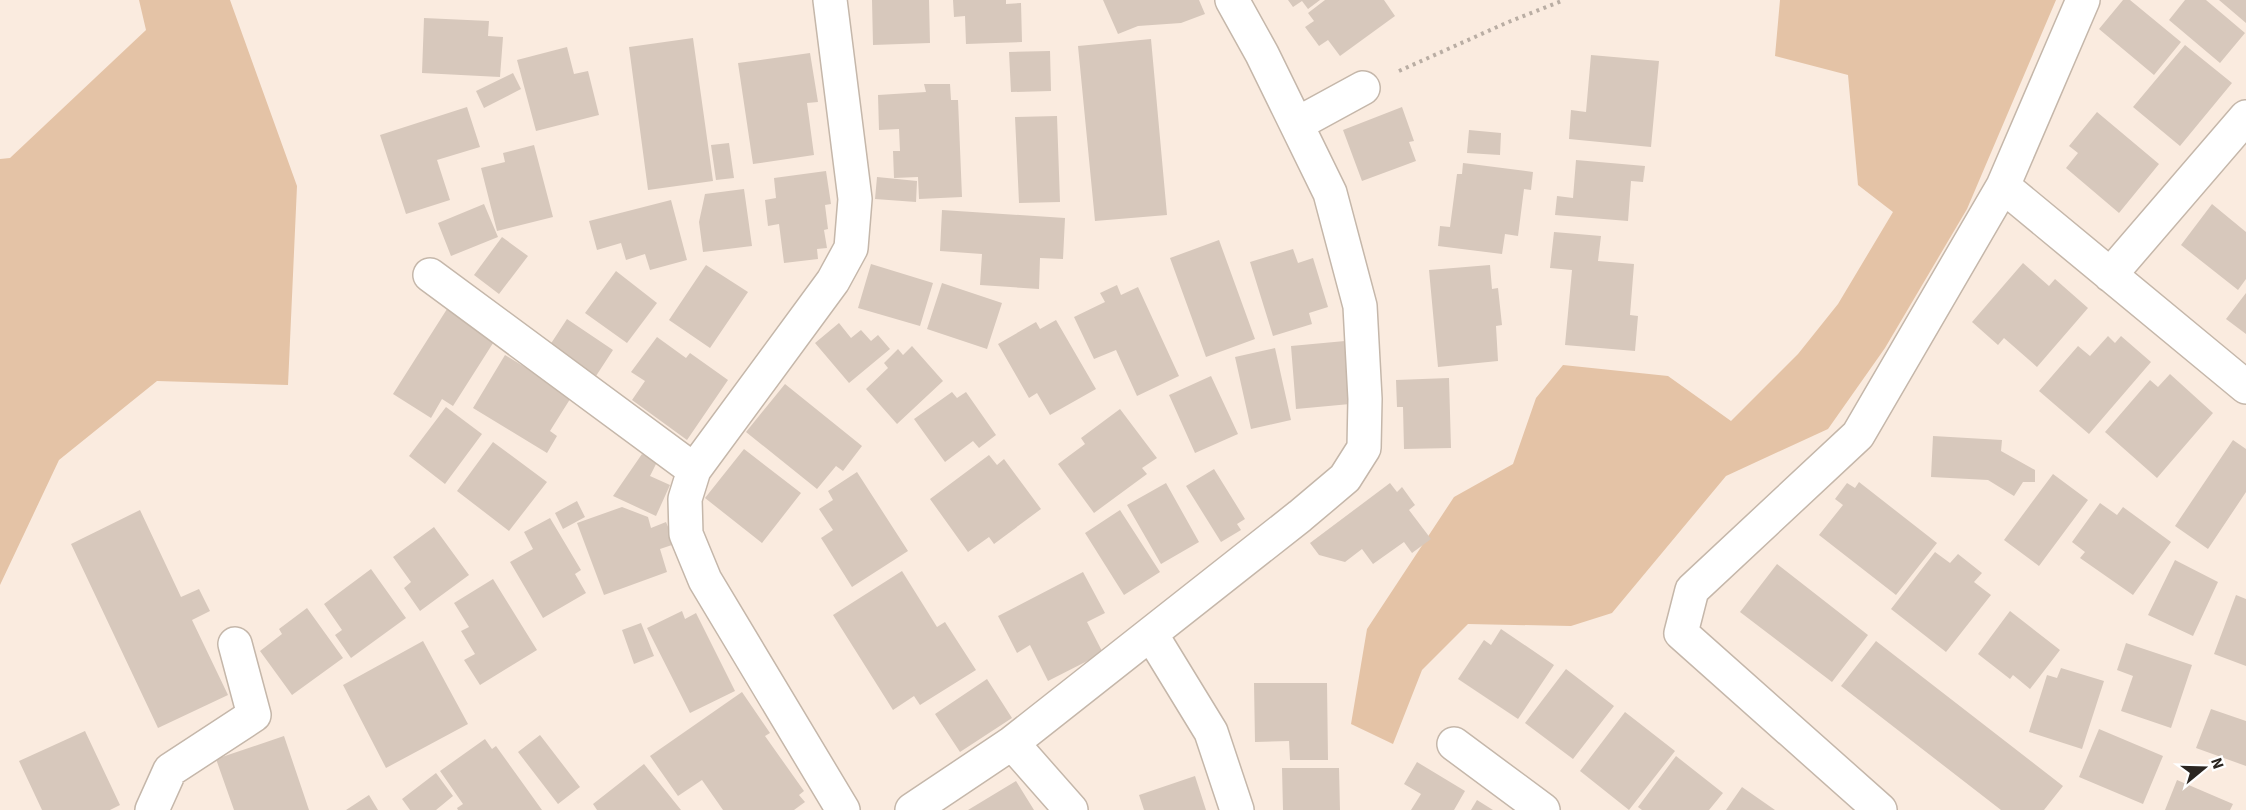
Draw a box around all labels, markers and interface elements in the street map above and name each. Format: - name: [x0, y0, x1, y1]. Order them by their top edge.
- north arrow: [2174, 738, 2234, 798]
- text: N: [2205, 755, 2229, 772]

